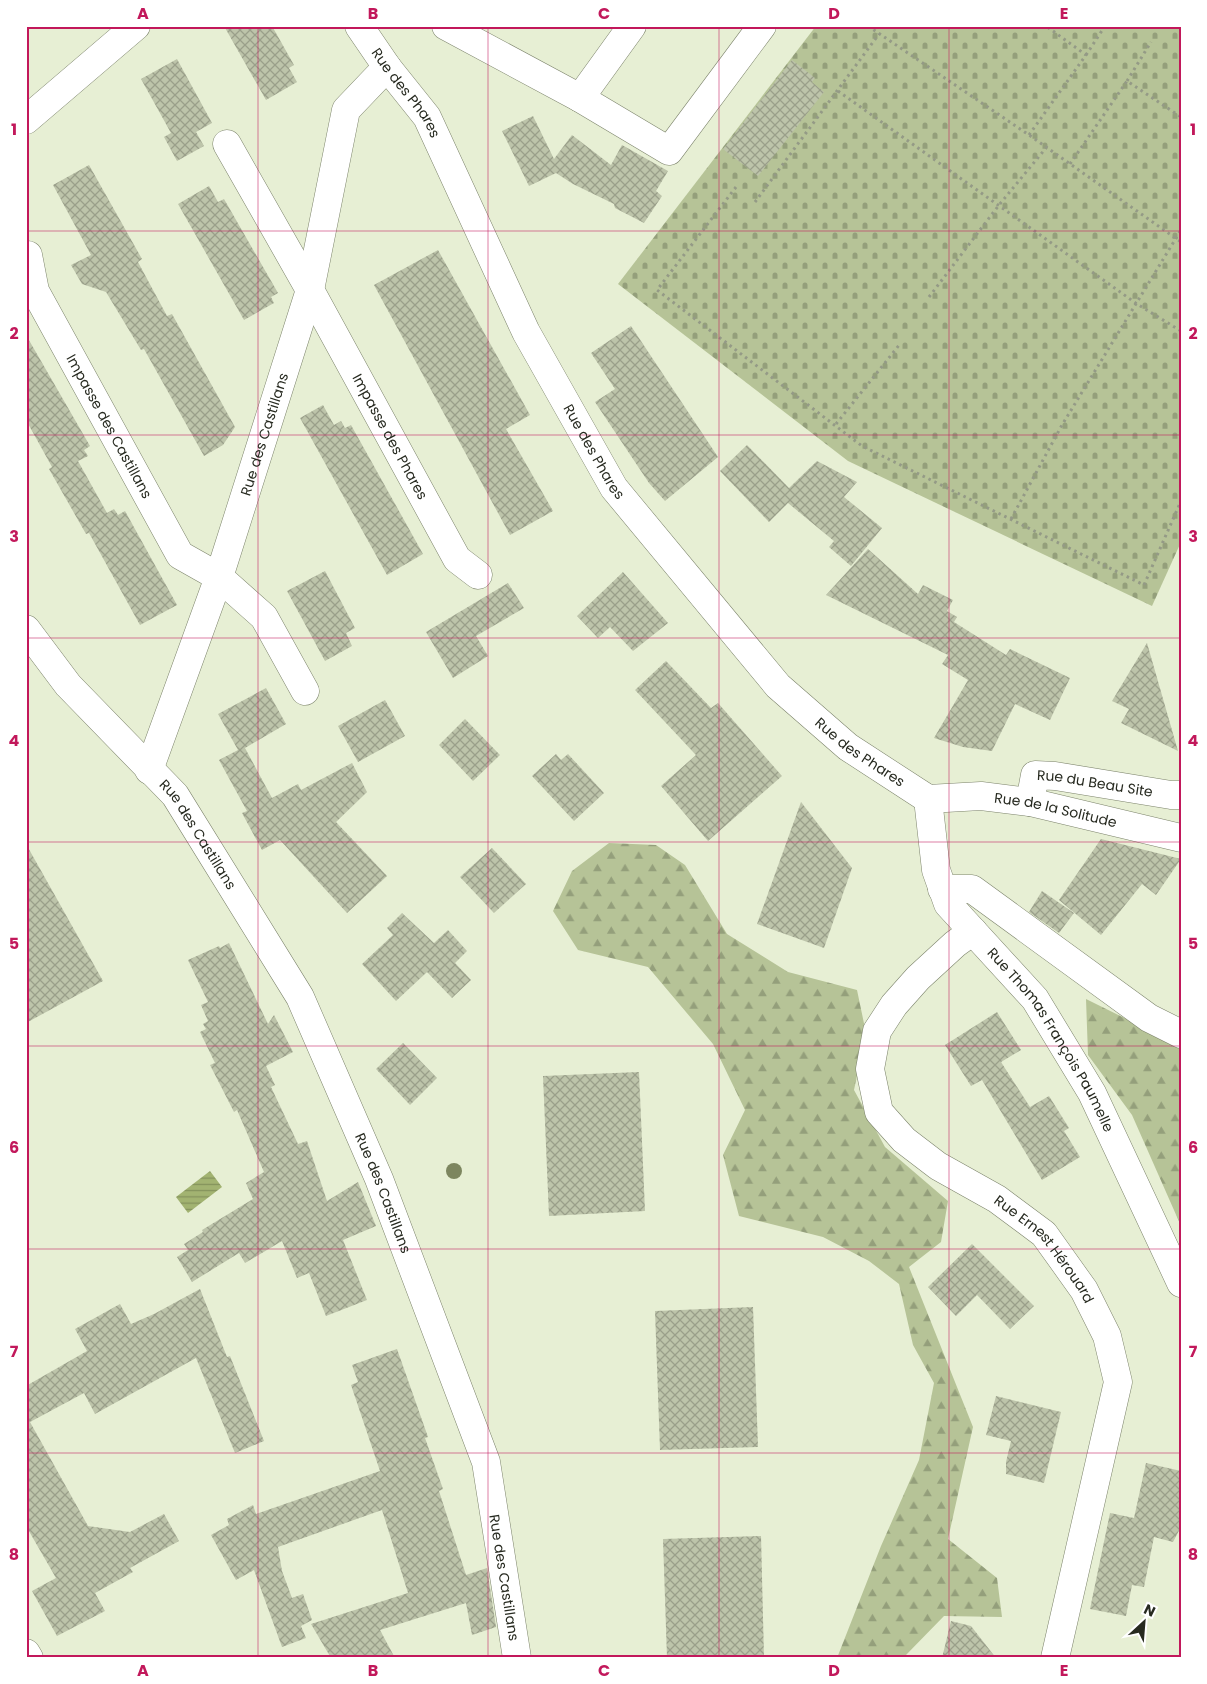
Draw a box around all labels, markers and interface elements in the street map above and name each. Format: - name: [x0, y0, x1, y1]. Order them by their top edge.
- text: A: [137, 2, 149, 25]
- text: B: [368, 2, 378, 25]
- text: C: [598, 2, 610, 25]
- text: D: [828, 2, 840, 25]
- text: E: [1060, 2, 1068, 25]
- street label: Rue des Phares: [367, 44, 445, 141]
- text: 1: [11, 118, 17, 141]
- text: 1: [1190, 118, 1196, 141]
- text: 2: [9, 322, 19, 345]
- text: 2: [1188, 322, 1198, 345]
- street label: Impasse des Castillans: [62, 350, 157, 502]
- street label: Rue des Castillans: [235, 370, 293, 498]
- street label: Impasse des Phares: [348, 370, 433, 503]
- street label: Rue des Phares: [559, 400, 629, 504]
- text: 3: [9, 525, 19, 548]
- text: 3: [1188, 525, 1198, 548]
- street label: Rue des Phares: [811, 713, 909, 791]
- text: 4: [9, 729, 20, 752]
- text: 4: [1188, 729, 1199, 752]
- street label: Rue du Beau Site: [1037, 765, 1155, 802]
- street label: Rue des Castillans: [155, 775, 241, 893]
- street label: Rue de la Solitude: [993, 788, 1119, 832]
- text: 5: [9, 932, 19, 955]
- text: 5: [1188, 932, 1198, 955]
- street label: Rue Thomas François Paumelle: [983, 943, 1119, 1135]
- street label: Rue des Castillans: [350, 1130, 416, 1256]
- text: 6: [9, 1136, 19, 1159]
- text: 6: [1188, 1136, 1198, 1159]
- street label: Rue Ernest Hérouard: [990, 1190, 1099, 1306]
- text: 7: [10, 1340, 19, 1363]
- text: 7: [1189, 1340, 1198, 1363]
- street label: Rue des Castillans: [484, 1513, 524, 1642]
- text: 8: [9, 1543, 19, 1566]
- text: 8: [1188, 1543, 1198, 1566]
- north arrow: [1120, 1596, 1170, 1646]
- text: N: [1141, 1599, 1159, 1622]
- text: A: [137, 1659, 149, 1682]
- text: B: [368, 1659, 378, 1682]
- text: C: [598, 1659, 610, 1682]
- text: D: [828, 1659, 840, 1682]
- text: E: [1060, 1659, 1068, 1682]

